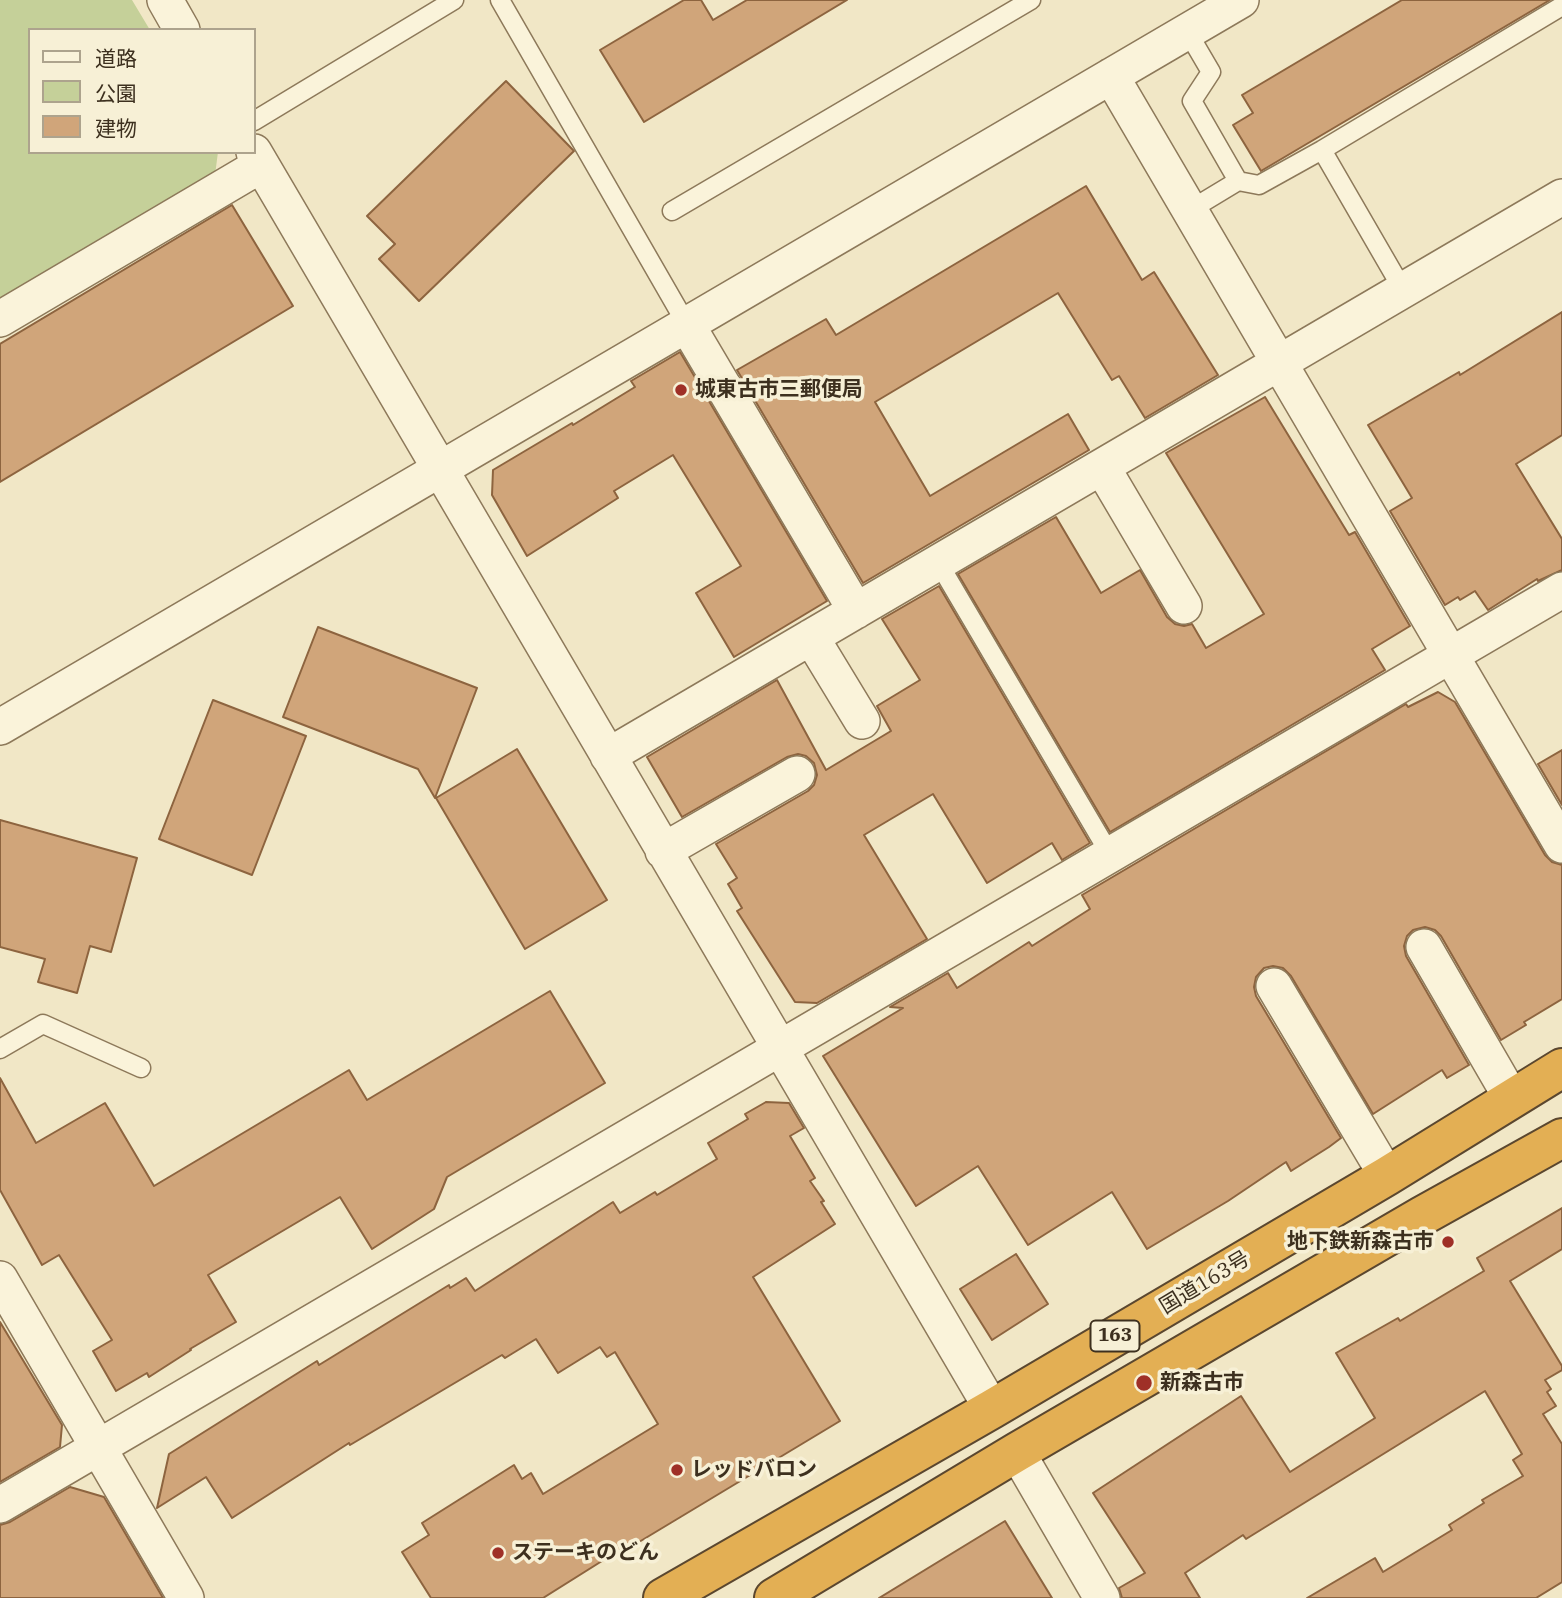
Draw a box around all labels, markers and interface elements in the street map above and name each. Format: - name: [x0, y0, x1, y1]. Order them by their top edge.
- legend: [28, 28, 256, 154]
- text: 道路: [95, 44, 137, 72]
- text: 公園: [95, 79, 137, 107]
- text: 建物: [95, 114, 137, 142]
- place label: 城東古市三郵便局: [695, 377, 863, 403]
- marker: 城東古市三郵便局: [673, 382, 689, 398]
- place label: 地下鉄新森古市: [1287, 1229, 1434, 1255]
- marker: 地下鉄新森古市: [1440, 1234, 1456, 1250]
- street label: 国道163号: [1155, 1246, 1255, 1320]
- road number: 163: [1090, 1320, 1140, 1352]
- place label: 新森古市: [1160, 1370, 1244, 1396]
- marker: 新森古市: [1134, 1373, 1154, 1393]
- place label: レッドバロン: [691, 1457, 817, 1483]
- marker: レッドバロン: [669, 1462, 685, 1478]
- place label: ステーキのどん: [512, 1540, 659, 1566]
- marker: ステーキのどん: [490, 1545, 506, 1561]

